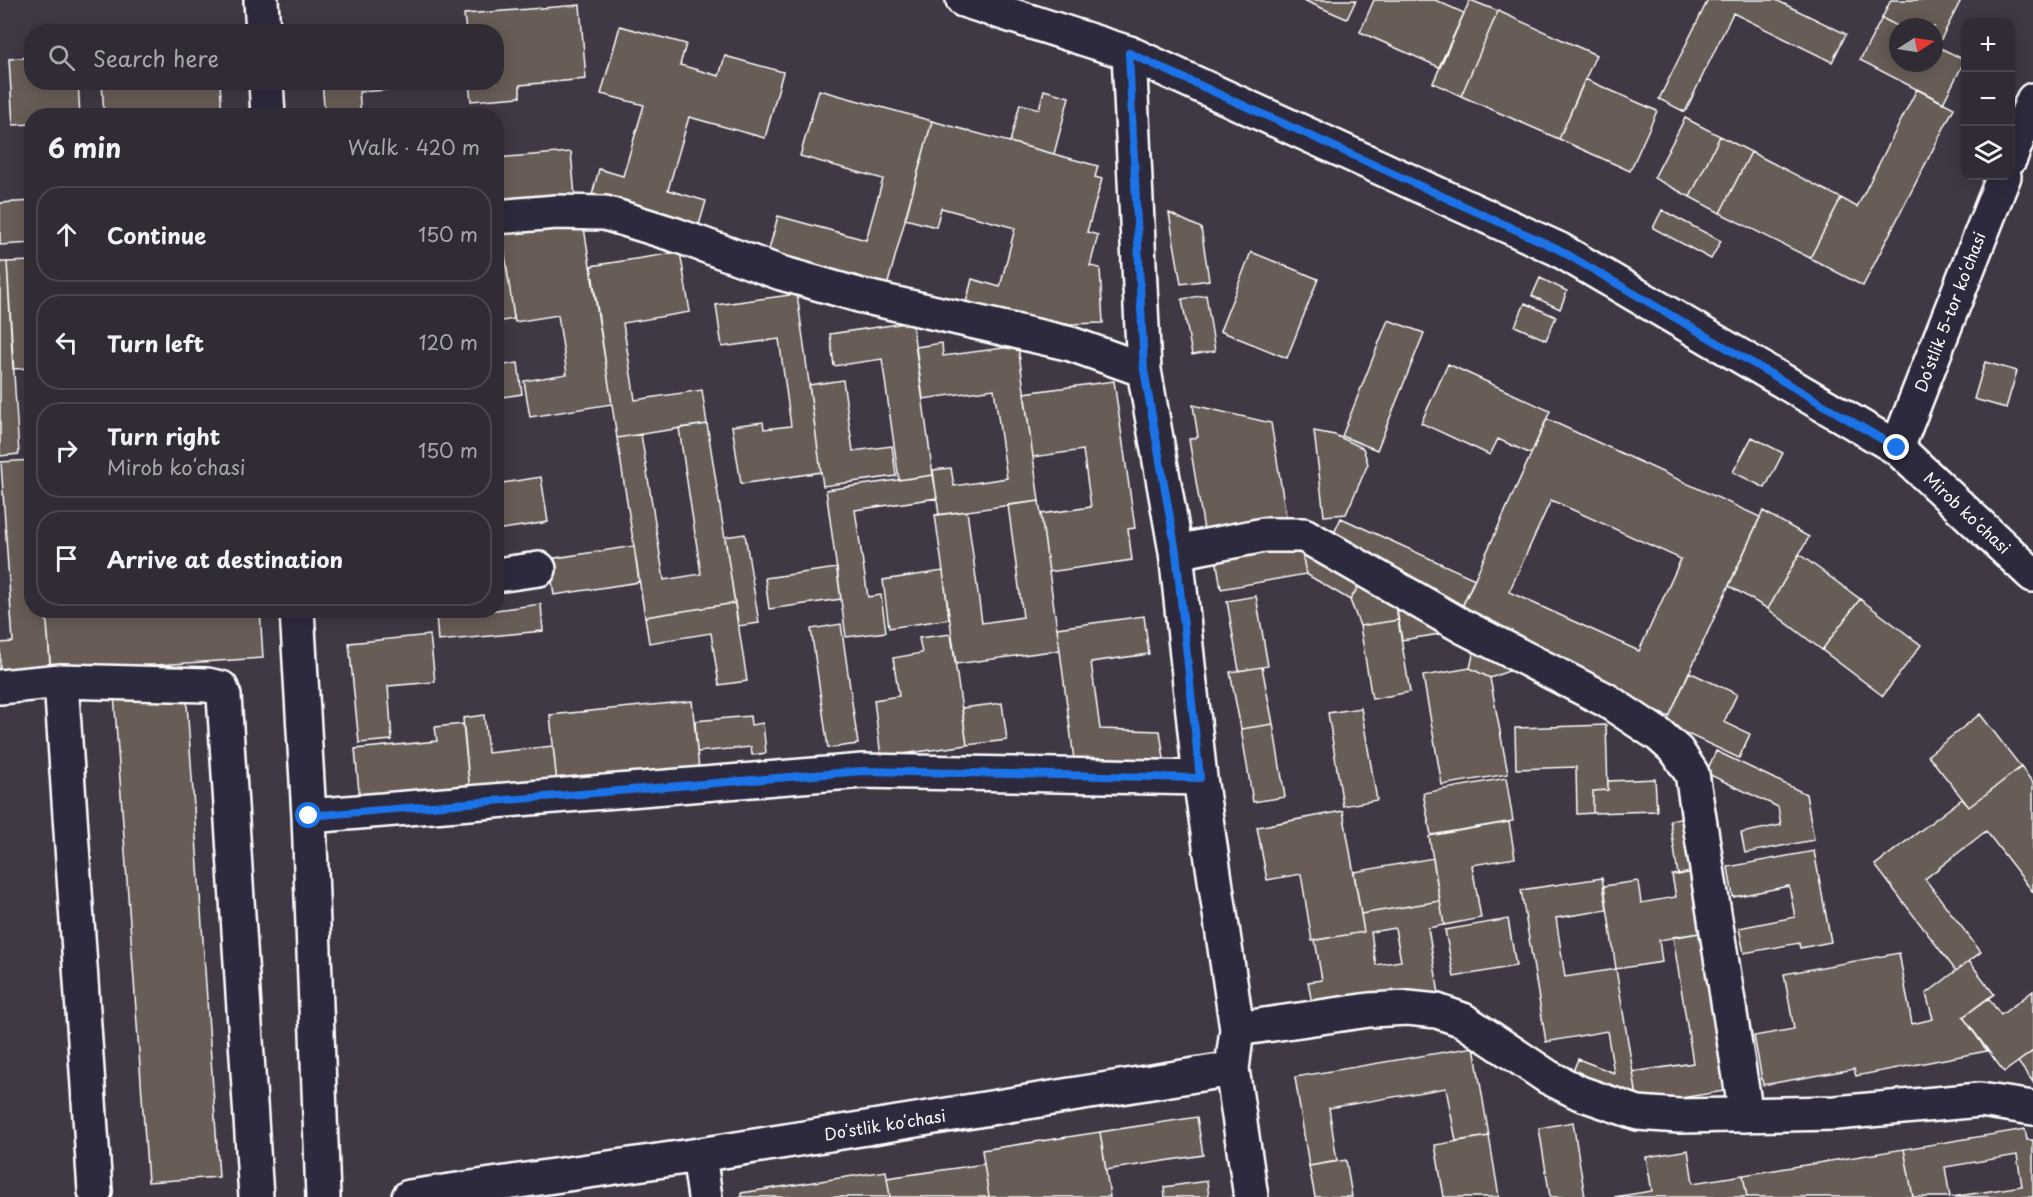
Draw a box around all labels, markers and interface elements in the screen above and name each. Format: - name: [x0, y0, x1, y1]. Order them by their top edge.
- north arrow: [1889, 18, 1943, 72]
- map controls: [1961, 18, 2015, 180]
- button: +: [1961, 18, 2015, 72]
- search box: [24, 24, 504, 90]
- icon: search: [45, 41, 78, 74]
- text: Search here: [93, 41, 219, 74]
- button: −: [1961, 72, 2015, 126]
- button: layers: [1961, 126, 2015, 180]
- text: 6 min: [48, 128, 121, 167]
- text: Walk · 420 m: [348, 132, 480, 162]
- icon: ahead: [50, 218, 83, 251]
- text: Continue: [107, 218, 206, 251]
- text: 150 m: [418, 219, 478, 249]
- street label: Doʻstlik 5-tor koʻchasi: [1907, 228, 1991, 395]
- icon: left: [50, 326, 83, 359]
- text: Turn left: [107, 326, 204, 359]
- text: 120 m: [419, 327, 478, 357]
- text: Turn right: [107, 419, 220, 452]
- icon: right: [50, 434, 83, 467]
- route end: [1883, 434, 1909, 460]
- text: 150 m: [418, 435, 478, 465]
- text: Mirob koʻchasi: [107, 452, 246, 482]
- street label: Mirob koʻchasi: [1919, 466, 2016, 559]
- icon: arrive: [50, 542, 83, 575]
- text: Arrive at destination: [107, 542, 343, 575]
- route start: [295, 802, 321, 828]
- street label: Doʻstlik koʻchasi: [822, 1103, 947, 1145]

